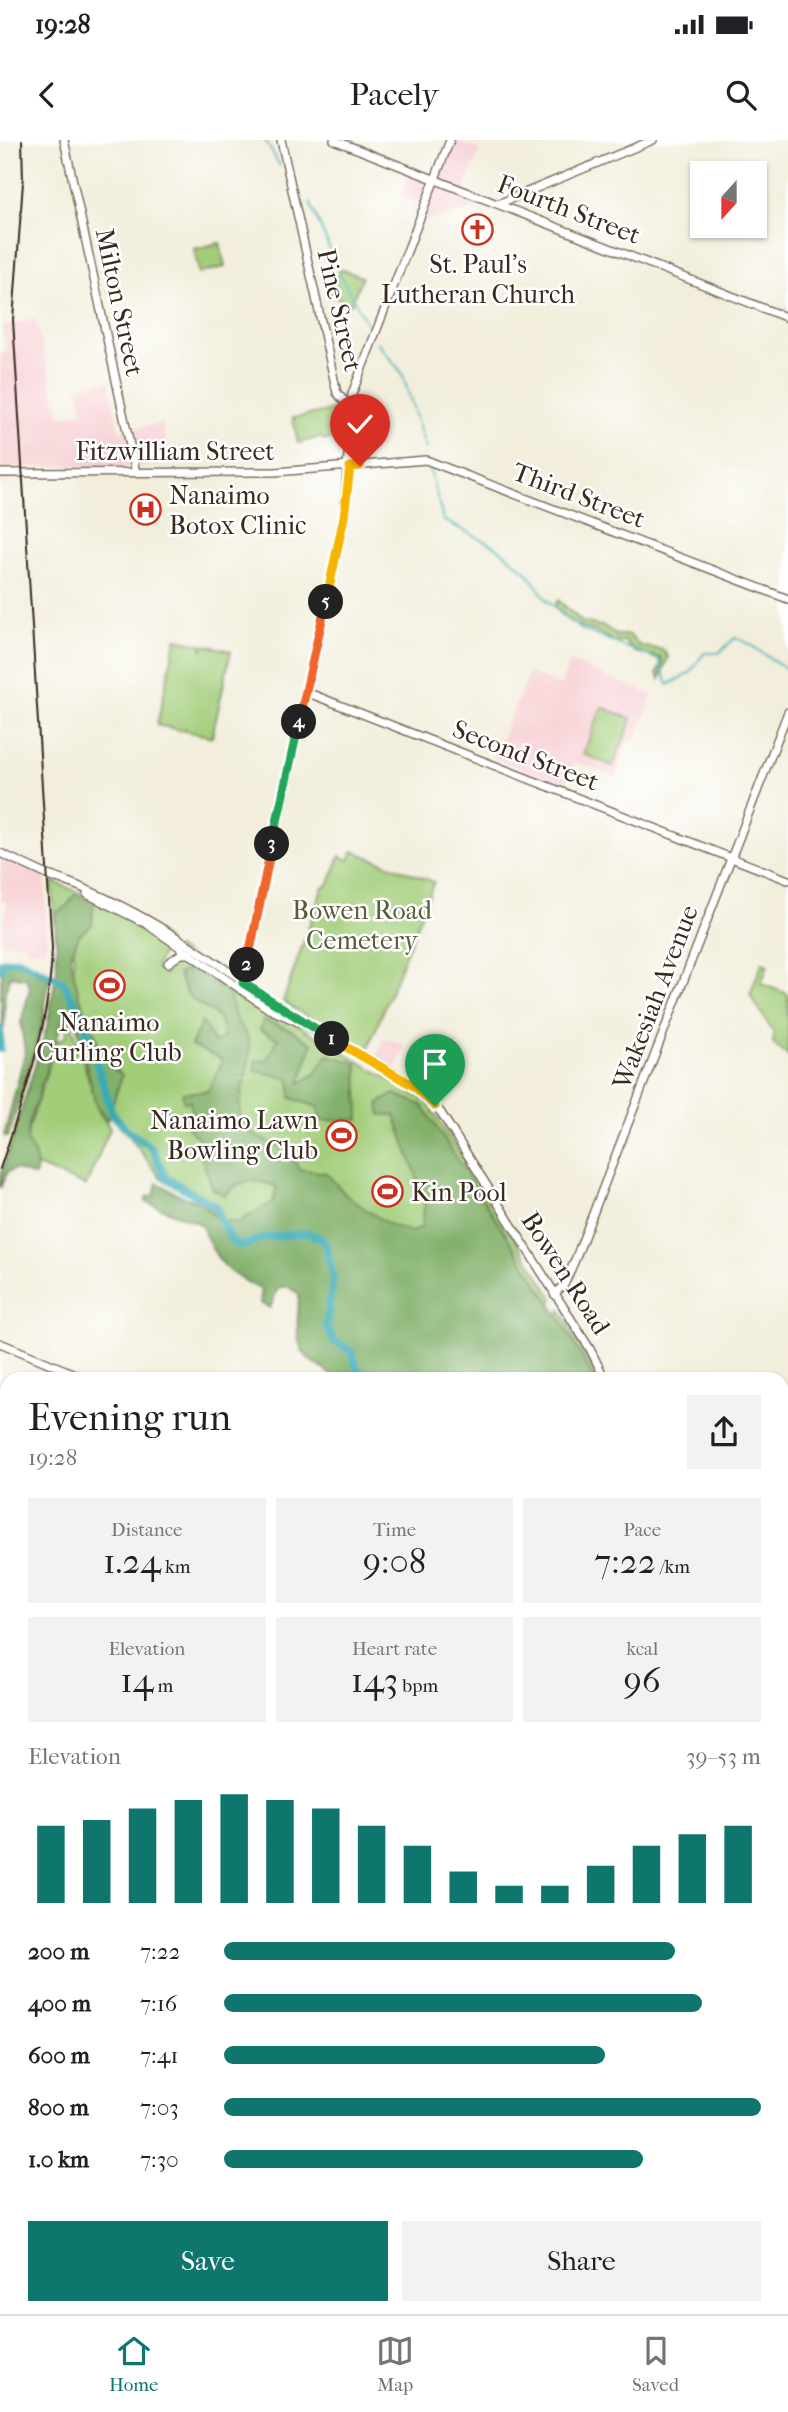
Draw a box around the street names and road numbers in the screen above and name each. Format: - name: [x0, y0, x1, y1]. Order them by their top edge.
- street label: Fourth Street: [493, 168, 645, 251]
- street label: Milton Street: [89, 225, 150, 379]
- street label: Pine Street: [310, 246, 369, 375]
- street label: Fitzwilliam Street: [75, 436, 275, 467]
- street label: Third Street: [508, 456, 650, 535]
- street label: Second Street: [448, 713, 604, 798]
- street label: Wakesiah Avenue: [606, 900, 705, 1095]
- street label: Bowen Road: [515, 1206, 617, 1341]

